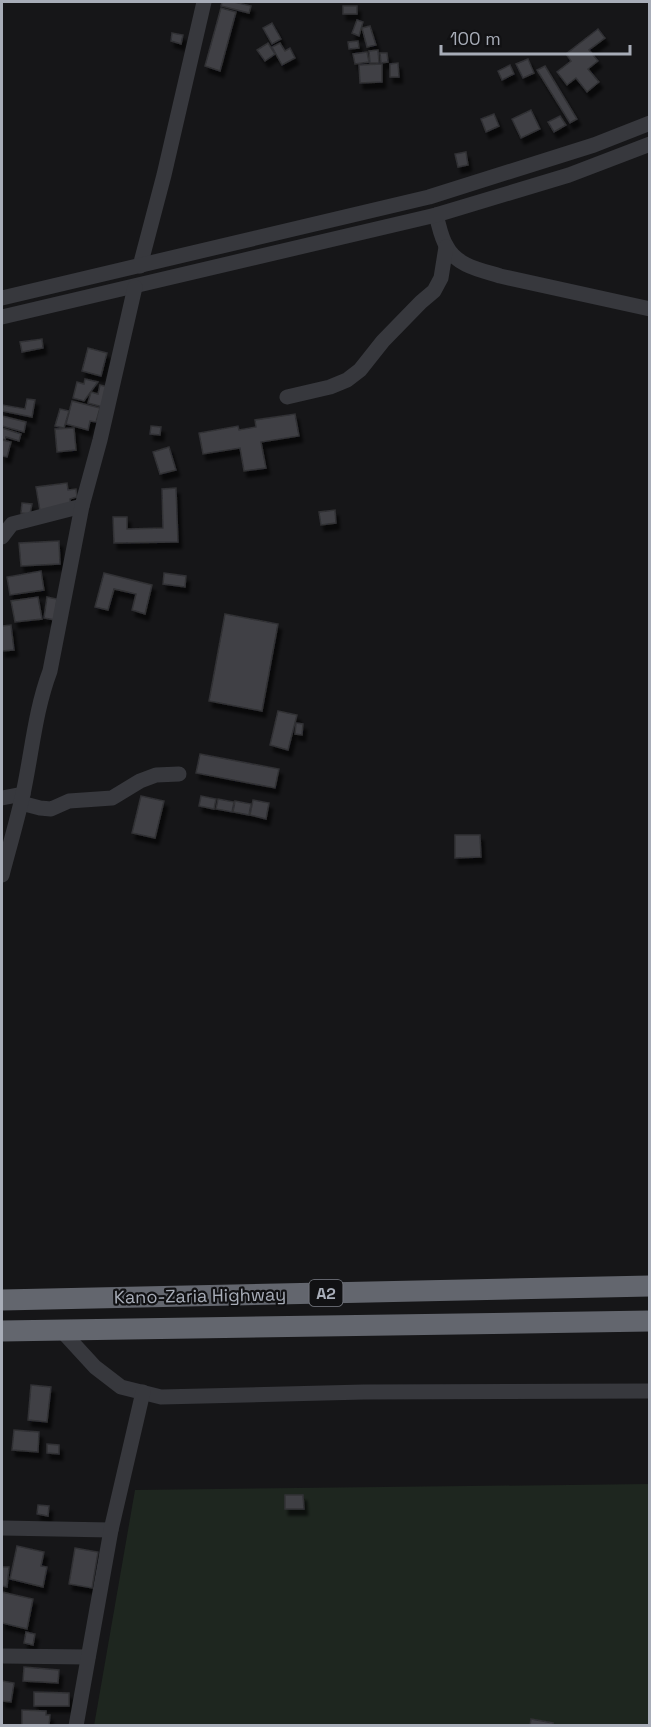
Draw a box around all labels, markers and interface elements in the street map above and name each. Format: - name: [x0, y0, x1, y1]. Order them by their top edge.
- scale bar: [441, 18, 630, 56]
- text: 100 m: [450, 27, 501, 50]
- road number: A2: [310, 1280, 342, 1306]
- street label: Kano-Zaria Highway: [114, 1282, 286, 1309]

